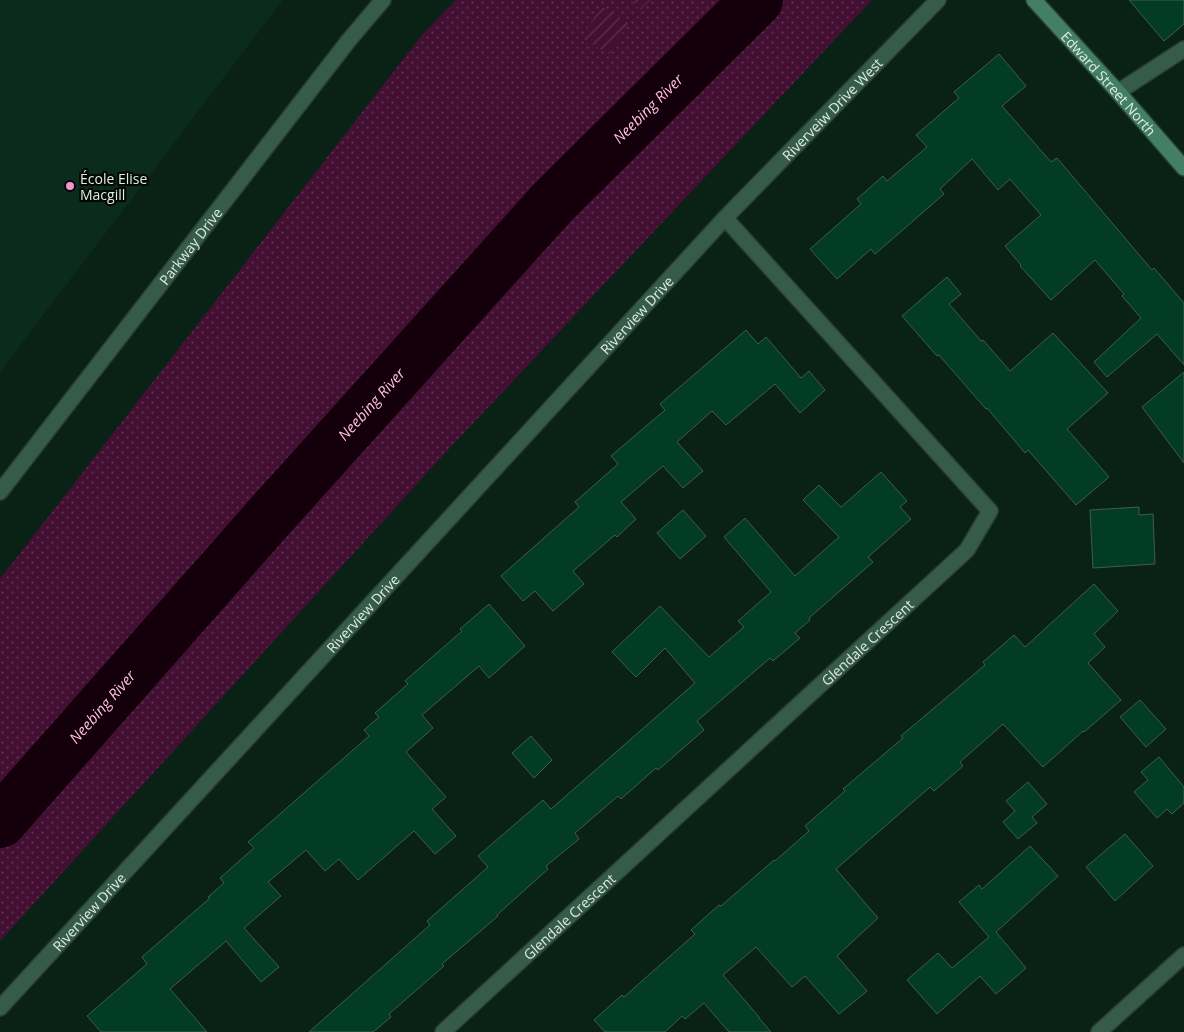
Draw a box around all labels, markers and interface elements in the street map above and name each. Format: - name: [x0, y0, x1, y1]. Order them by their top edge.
- street label: Edward Street North: [1057, 27, 1161, 139]
- street label: Riverveiw Drive West: [777, 53, 886, 164]
- water label: Neebing River: [608, 68, 688, 147]
- place label: École Elise Macgill: [80, 169, 147, 204]
- marker: École Elise Macgill: [64, 180, 76, 192]
- street label: Parkway Drive: [154, 203, 226, 288]
- street label: Riverview Drive: [595, 271, 677, 358]
- water label: Neebing River: [333, 363, 410, 444]
- street label: Riverview Drive: [322, 570, 403, 656]
- street label: Glendale Crescent: [817, 595, 917, 689]
- water label: Neebing River: [64, 665, 140, 747]
- street label: Riverview Drive: [48, 868, 129, 955]
- street label: Glendale Crescent: [519, 869, 619, 963]

